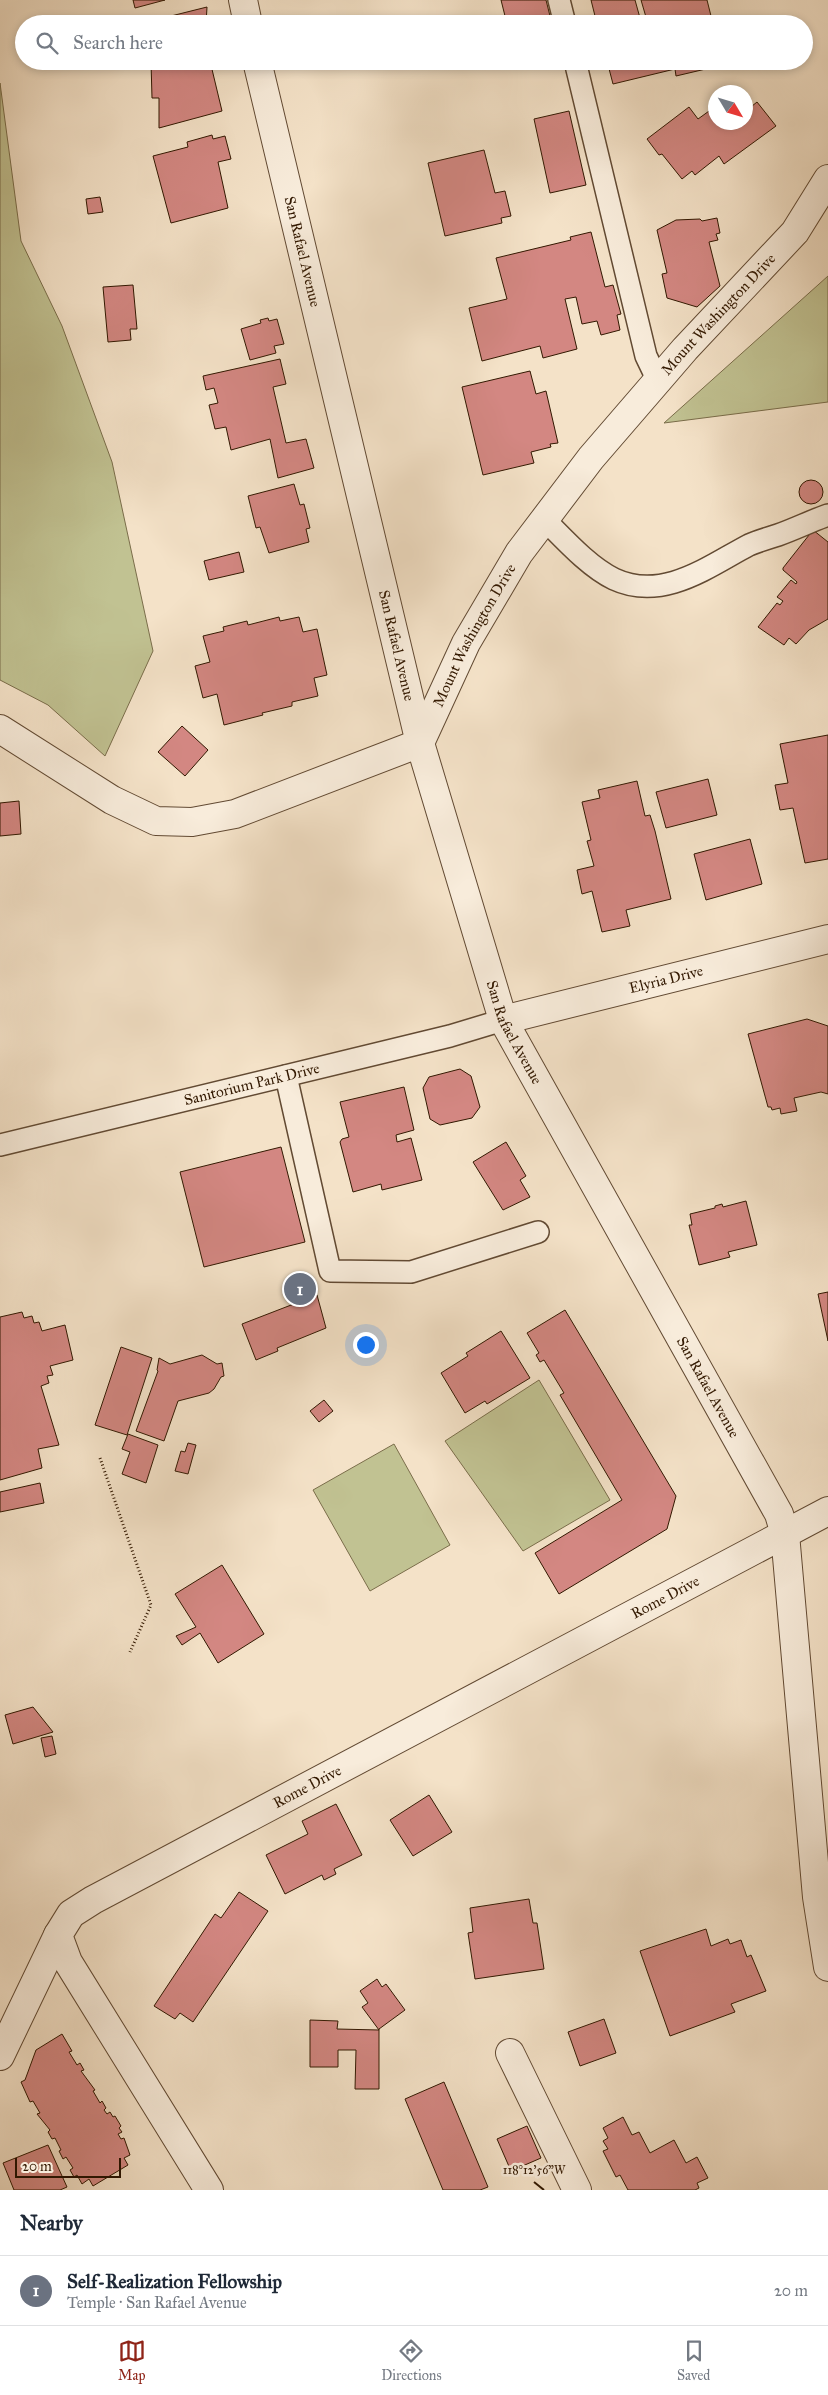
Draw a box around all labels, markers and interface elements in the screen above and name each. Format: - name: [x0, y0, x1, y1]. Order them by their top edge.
- search box: [15, 15, 813, 70]
- icon: search: [33, 29, 61, 57]
- text: Search here: [73, 31, 163, 54]
- north arrow: [708, 85, 753, 130]
- street label: San Rafael Avenue: [281, 194, 324, 309]
- street label: Mount Washington Drive: [657, 250, 779, 379]
- street label: Mount Washington Drive: [429, 560, 520, 710]
- street label: San Rafael Avenue: [375, 588, 419, 703]
- street label: Elyria Drive: [627, 961, 705, 997]
- street label: San Rafael Avenue: [483, 978, 546, 1087]
- street label: Sanitorium Park Drive: [182, 1059, 321, 1109]
- pin: 1: [284, 1270, 316, 1308]
- your location: [353, 1332, 379, 1358]
- street label: San Rafael Avenue: [673, 1333, 744, 1441]
- street label: Rome Drive: [628, 1572, 702, 1623]
- street label: Rome Drive: [270, 1761, 344, 1812]
- scale bar: [15, 2155, 121, 2178]
- text: 20 m: [22, 2158, 52, 2175]
- text: 118°12'56"W: [503, 2163, 566, 2177]
- text: Nearby: [20, 2210, 83, 2236]
- text: Self-Realization Fellowship: [67, 2270, 282, 2293]
- text: 1: [33, 2281, 39, 2300]
- text: 20 m: [774, 2281, 808, 2300]
- text: Temple · San Rafael Avenue: [67, 2293, 247, 2312]
- tab: Map: [118, 2337, 146, 2384]
- tab: Directions: [381, 2337, 442, 2384]
- tab: Saved: [677, 2337, 710, 2384]

